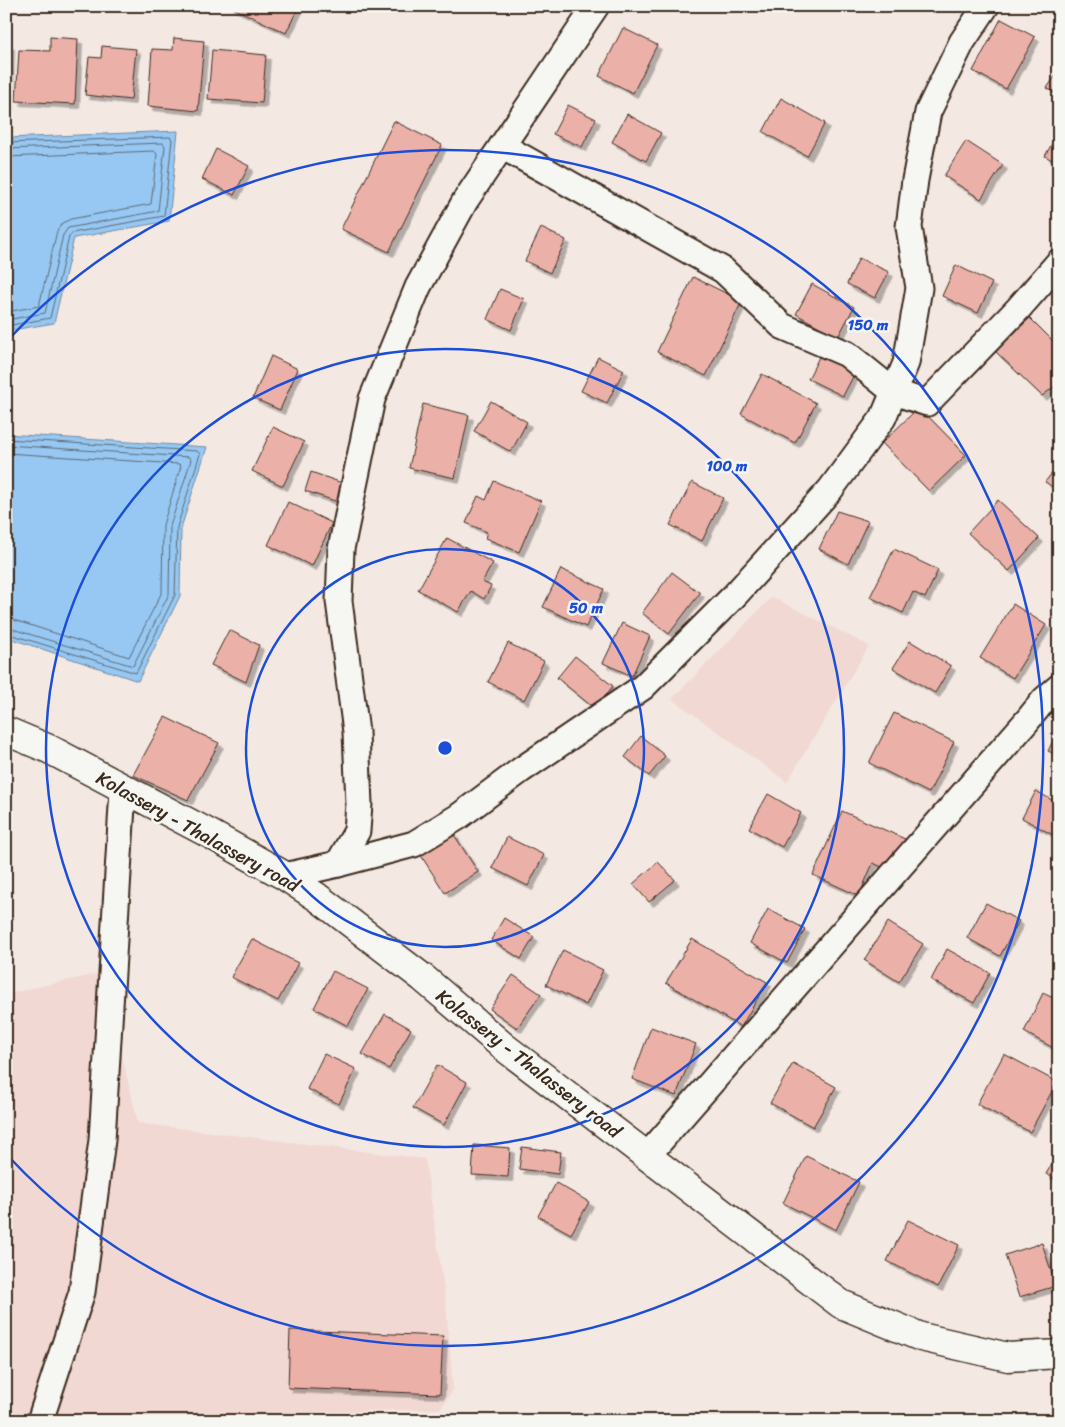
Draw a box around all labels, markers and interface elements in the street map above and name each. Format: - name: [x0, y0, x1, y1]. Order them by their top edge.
- text: 150 m: [848, 312, 889, 338]
- text: 100 m: [707, 453, 748, 479]
- text: 50 m: [569, 595, 604, 621]
- centre of rings: [436, 739, 454, 757]
- street label: Kolassery - Thalassery road: [90, 762, 307, 902]
- street label: Kolassery - Thalassery road: [429, 980, 630, 1148]

